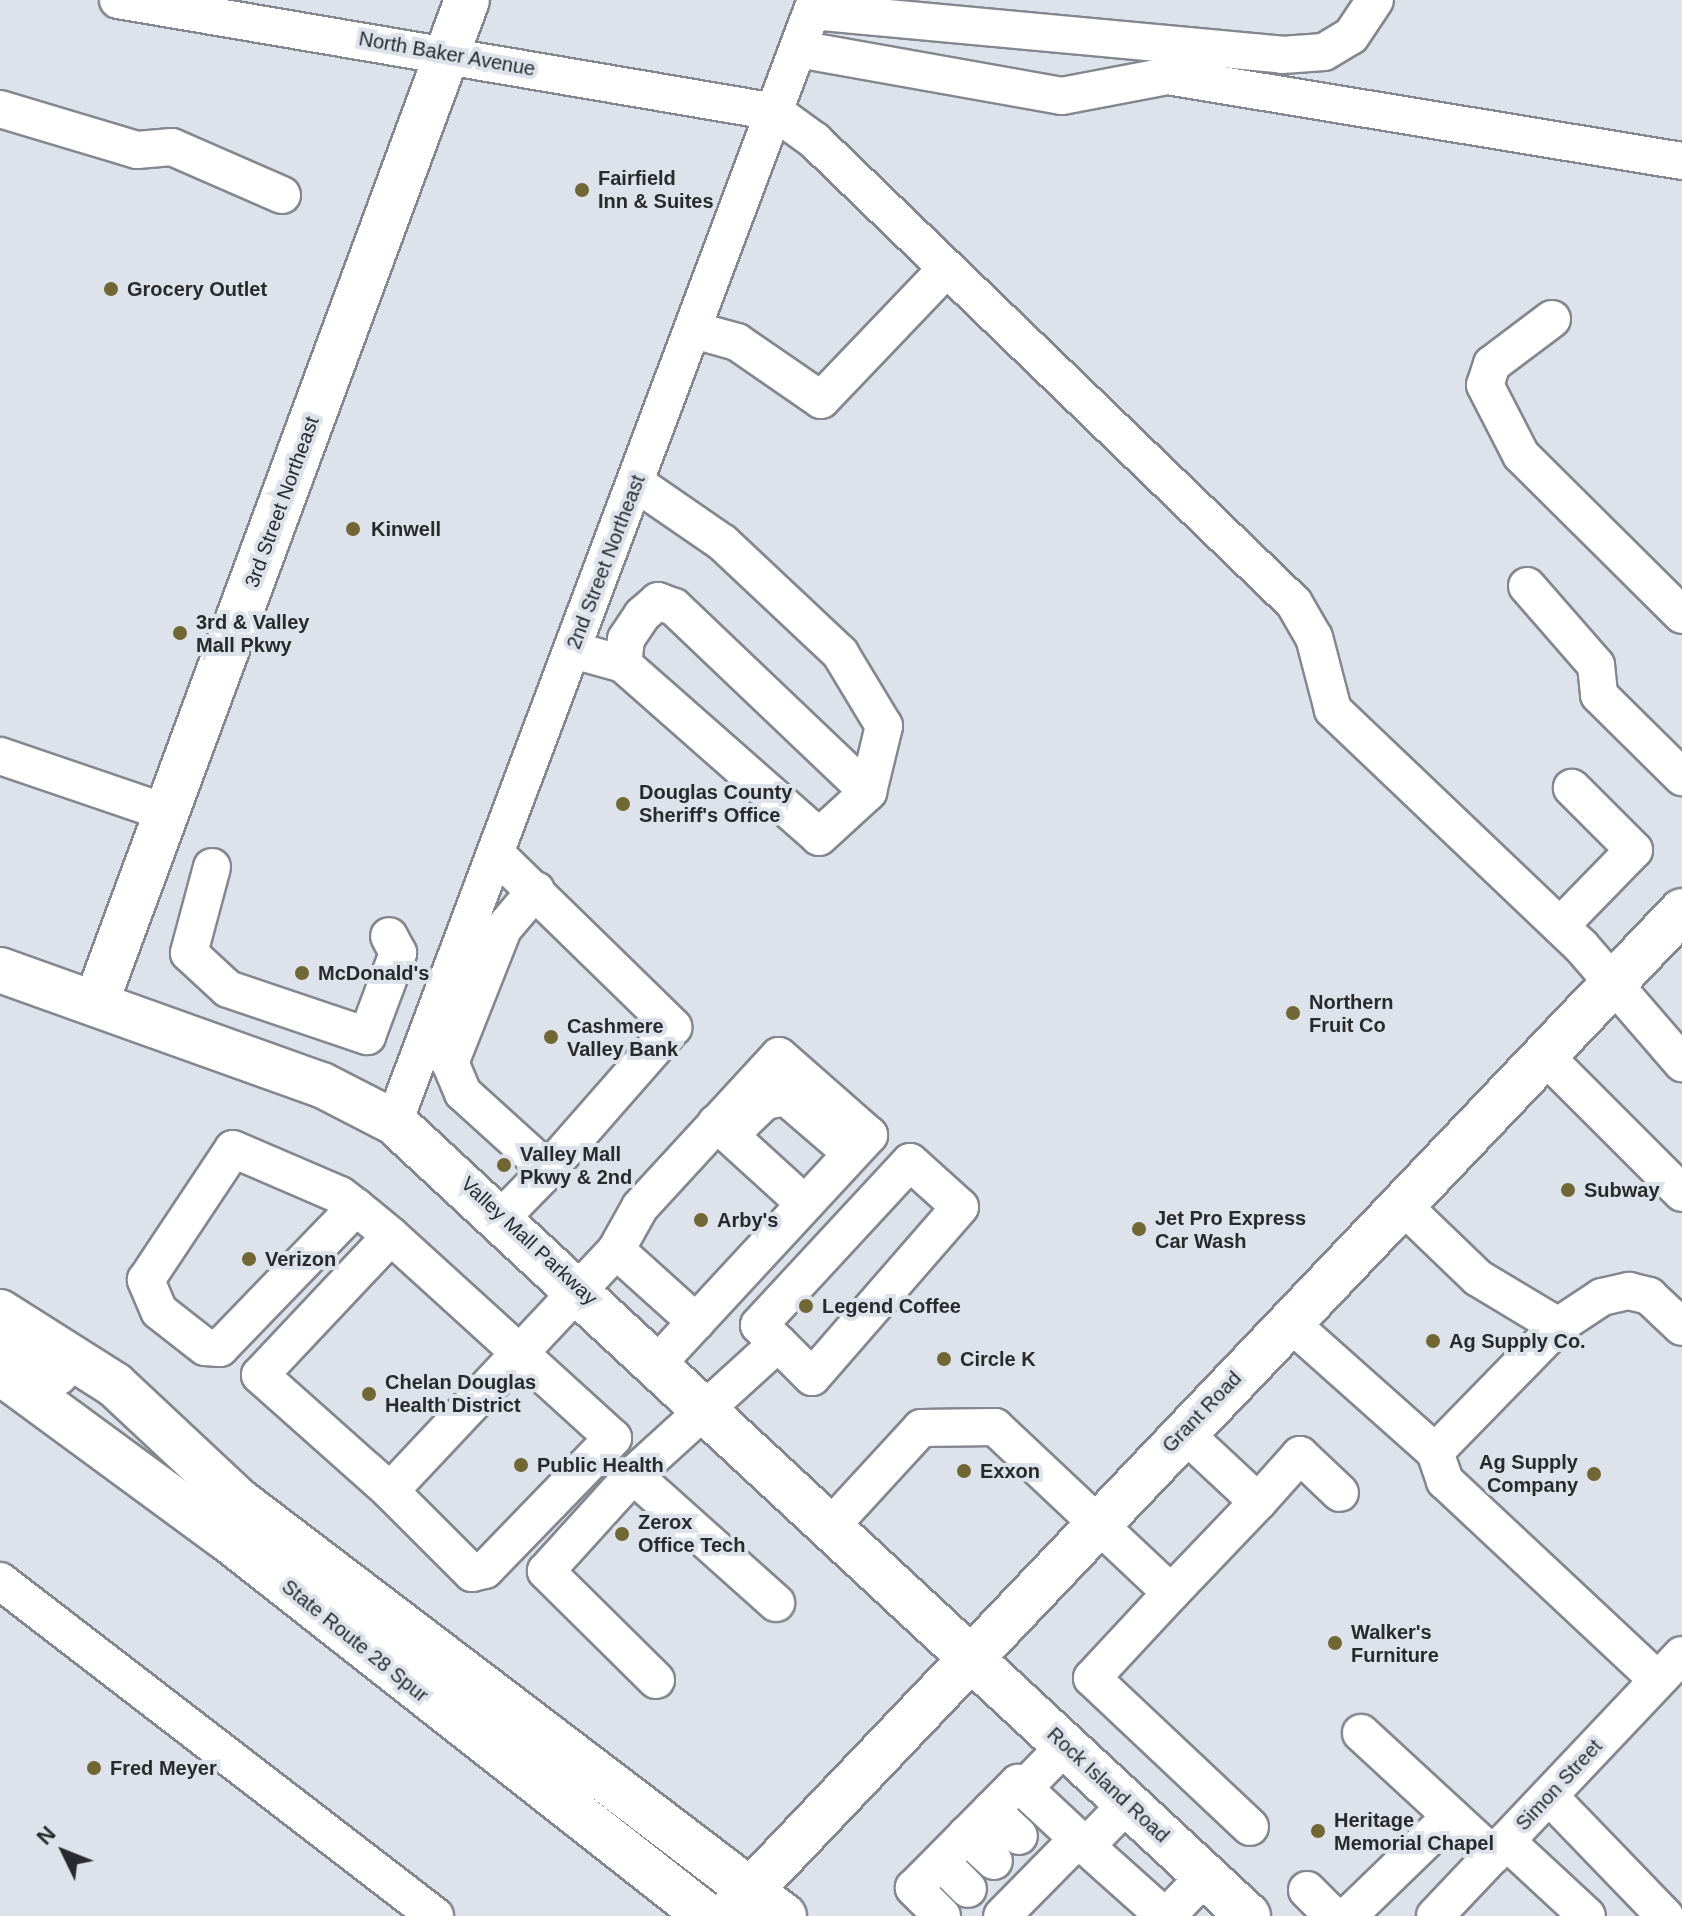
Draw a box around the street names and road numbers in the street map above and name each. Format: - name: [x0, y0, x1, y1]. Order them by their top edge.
- street label: North Baker Avenue: [356, 27, 538, 81]
- street label: 3rd Street Northeast: [240, 413, 324, 591]
- street label: 2nd Street Northeast: [562, 472, 650, 652]
- street label: Valley Mall Parkway: [456, 1172, 602, 1310]
- street label: Grant Road: [1157, 1366, 1247, 1458]
- street label: State Route 28 Spur: [277, 1575, 433, 1707]
- street label: Rock Island Road: [1042, 1722, 1174, 1848]
- street label: Simon Street: [1511, 1735, 1607, 1835]

